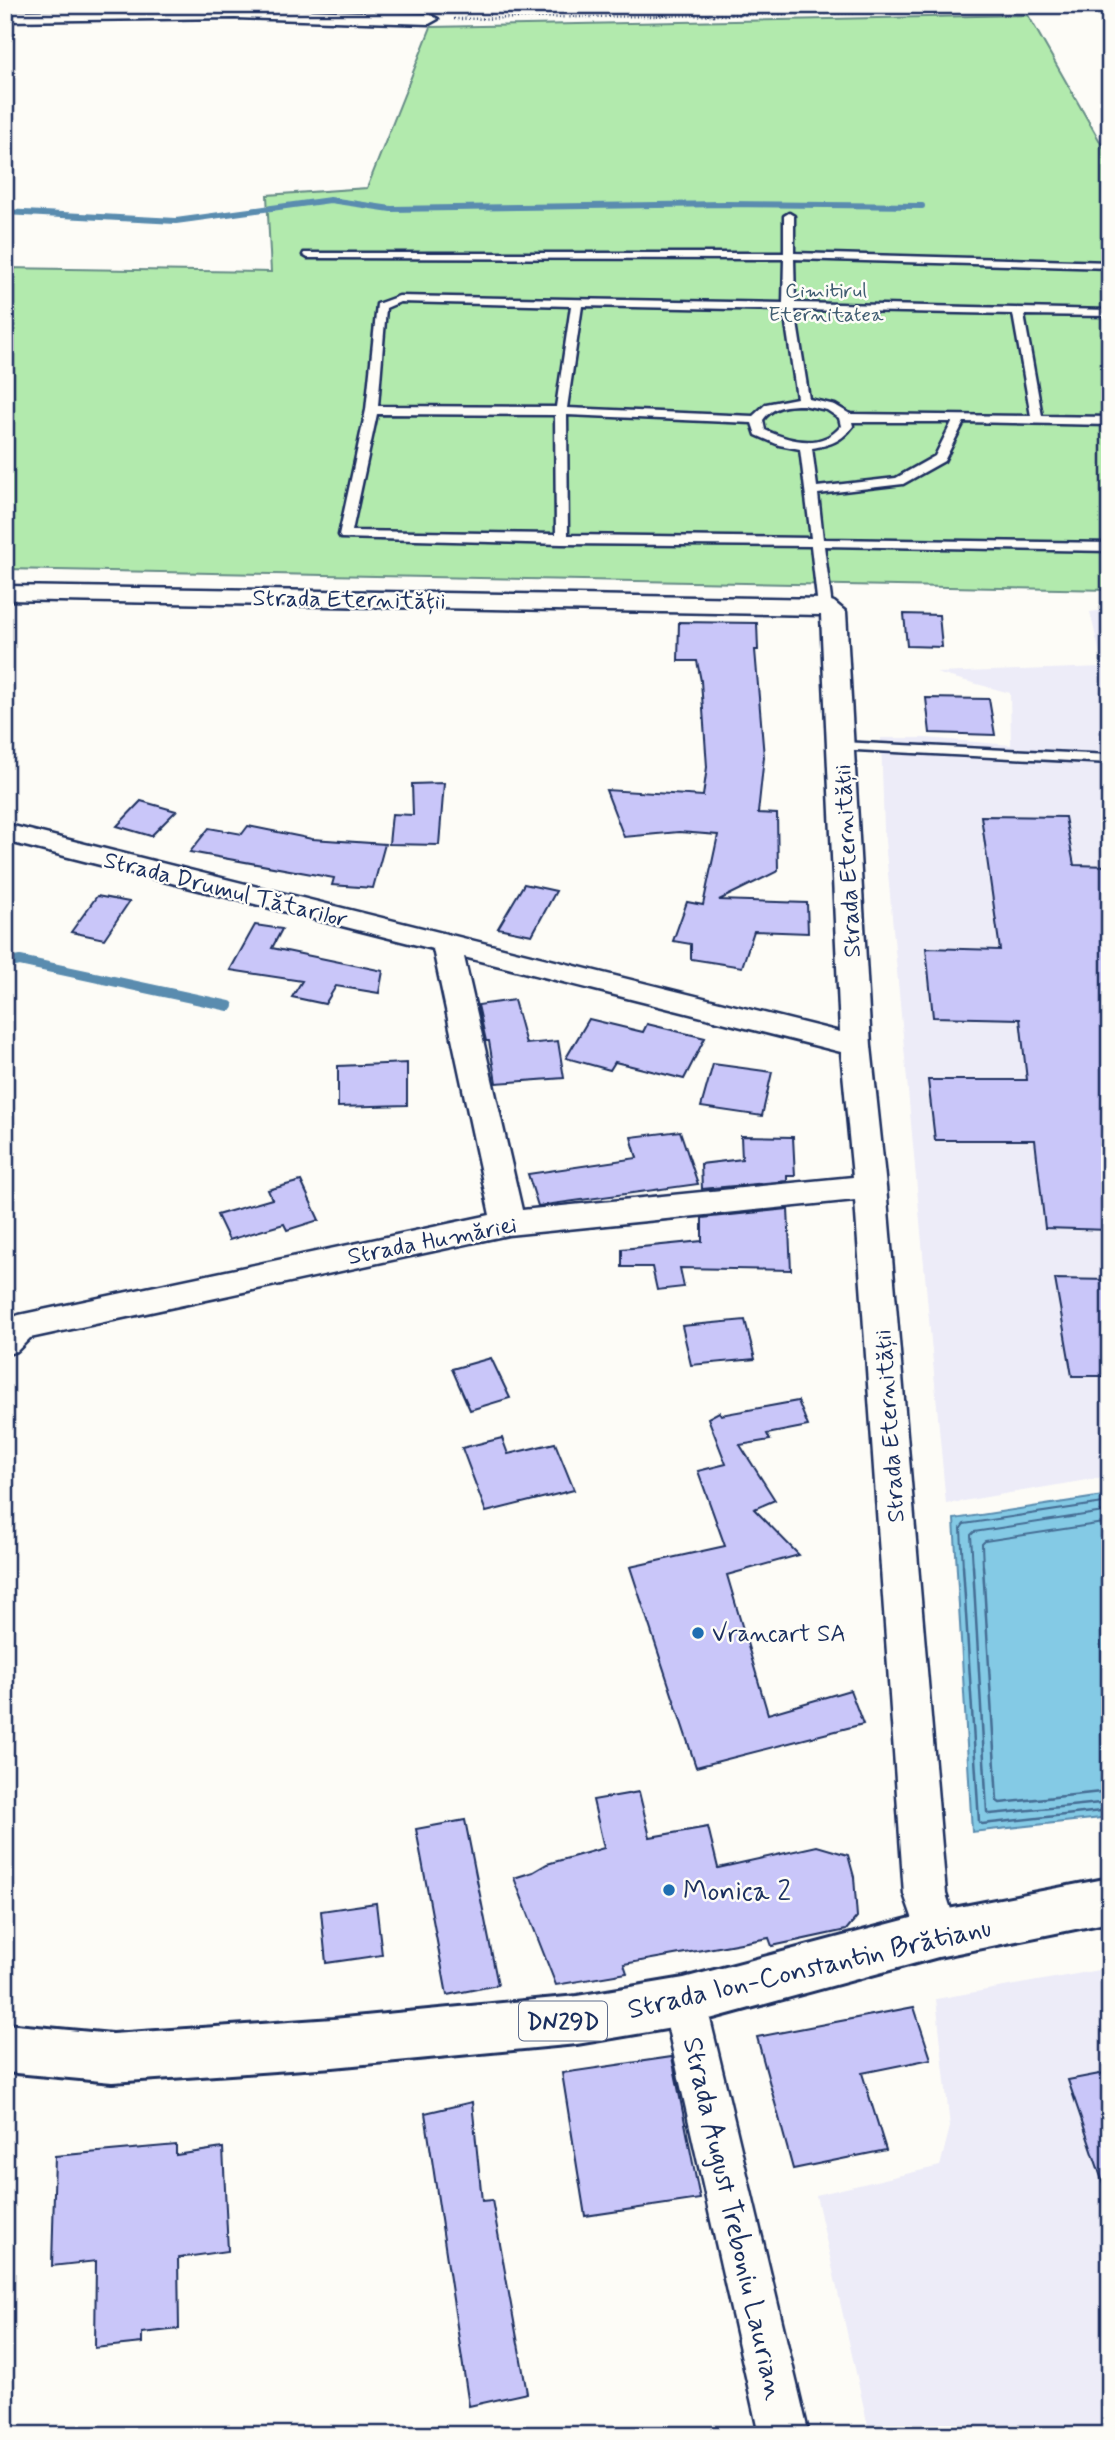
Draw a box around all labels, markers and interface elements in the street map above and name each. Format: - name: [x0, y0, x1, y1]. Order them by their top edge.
- park label: Cimitirul Eternitatea: [768, 277, 884, 329]
- street label: Strada Eternității: [252, 583, 446, 618]
- street label: Strada Eternității: [828, 764, 869, 958]
- street label: Strada Drumul Tătarilor: [100, 845, 351, 936]
- street label: Strada Humăriei: [345, 1210, 519, 1273]
- street label: Strada Eternității: [868, 1328, 913, 1523]
- place label: Vrancart SA: [712, 1619, 846, 1650]
- marker: Vrancart SA: [690, 1625, 706, 1641]
- place label: Monica 2: [683, 1874, 791, 1911]
- marker: Monica 2: [661, 1882, 677, 1898]
- street label: Strada Ion-Constantin Brătianu: [624, 1910, 995, 2029]
- road number: DN29D: [519, 2002, 607, 2040]
- street label: Strada August Treboniu Laurian: [673, 2034, 792, 2404]

